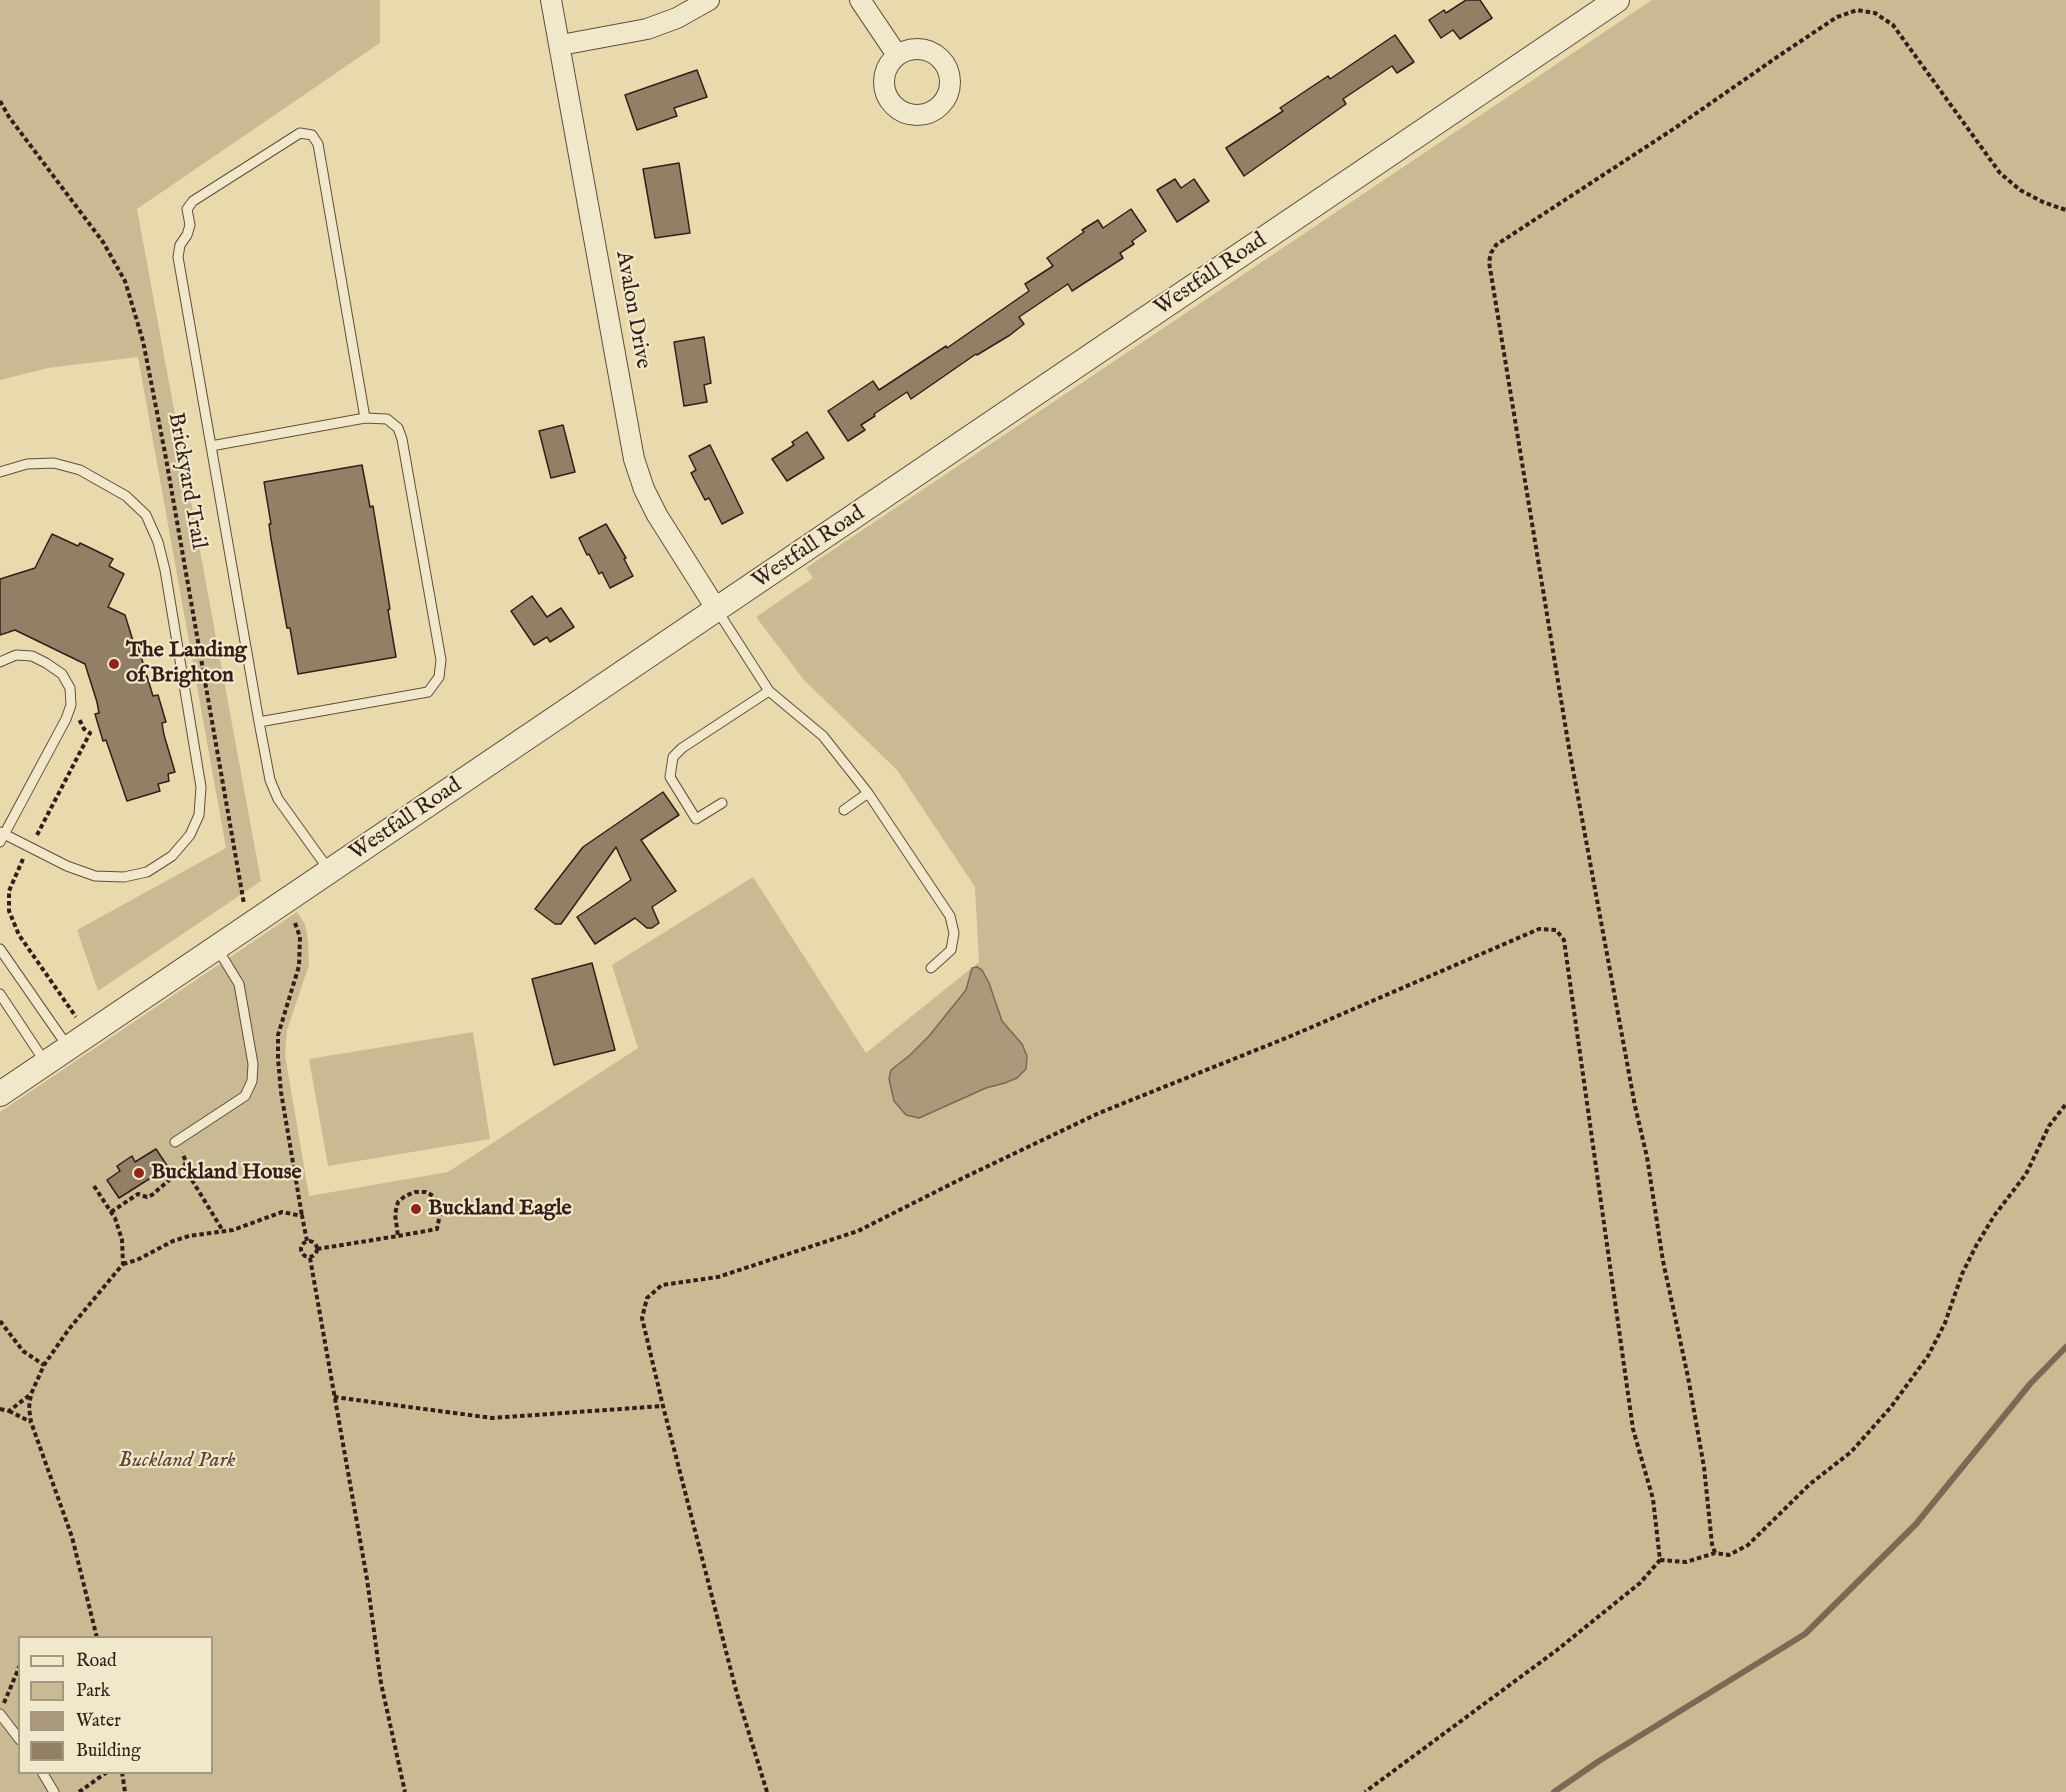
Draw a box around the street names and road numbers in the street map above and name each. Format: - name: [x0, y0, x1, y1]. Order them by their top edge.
- street label: Westfall Road: [1150, 228, 1272, 322]
- street label: Avalon Drive: [609, 249, 655, 371]
- street label: Brickyard Trail: [161, 411, 211, 551]
- street label: Westfall Road: [748, 501, 870, 595]
- street label: Westfall Road: [345, 773, 467, 867]

